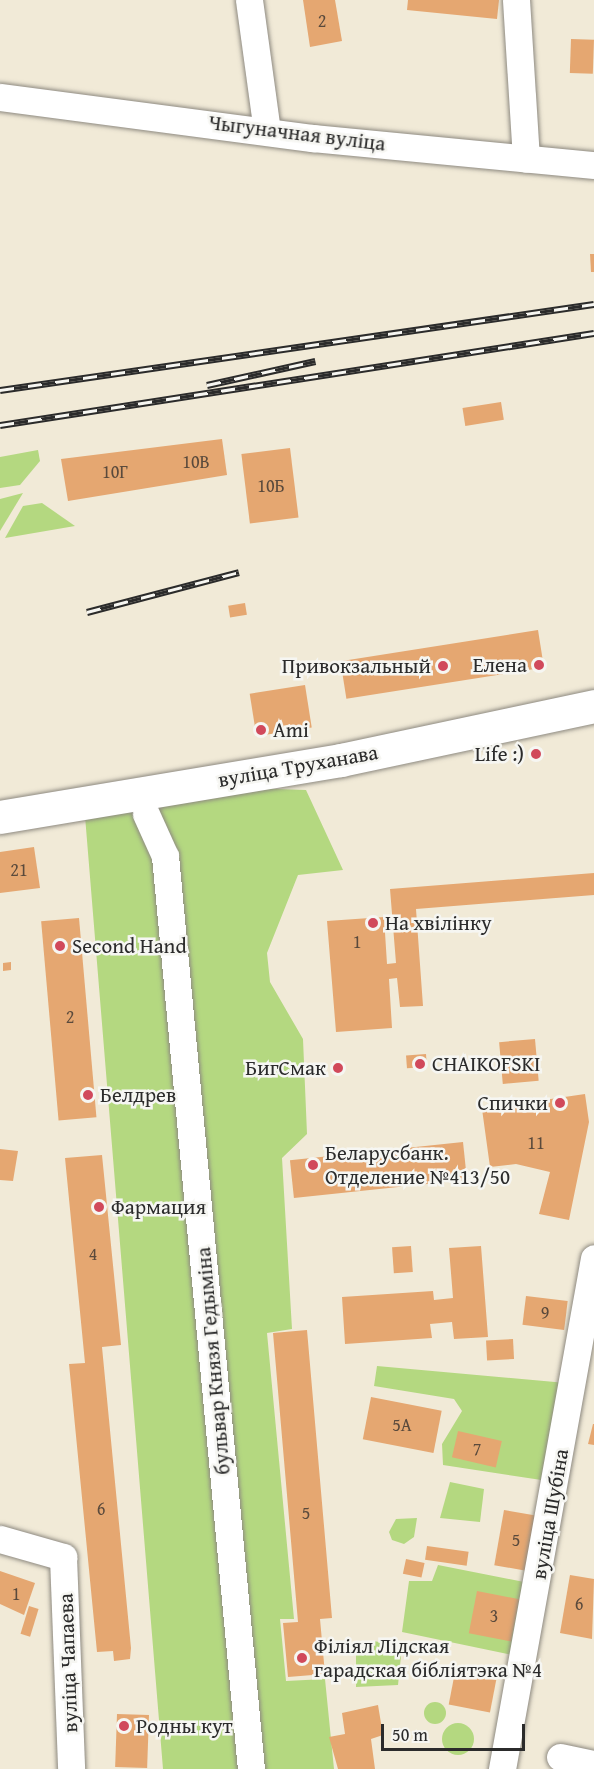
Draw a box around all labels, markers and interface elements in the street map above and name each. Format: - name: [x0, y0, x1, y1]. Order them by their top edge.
- house number: 2: [318, 10, 326, 32]
- street label: Чыгуначная вуліца: [207, 110, 387, 156]
- house number: 10В: [182, 451, 210, 473]
- house number: 10Г: [102, 461, 128, 483]
- house number: 10Б: [257, 475, 285, 497]
- place label: Елена: [473, 652, 527, 678]
- place label: Привокзальный: [282, 653, 431, 679]
- marker: Елена: [532, 658, 546, 672]
- marker: Привокзальный: [436, 659, 450, 673]
- place label: Ami: [273, 717, 309, 743]
- marker: Ami: [254, 723, 268, 737]
- street label: вуліца Труханава: [216, 740, 380, 792]
- place label: Life :): [475, 741, 524, 767]
- marker: Life :): [529, 747, 543, 761]
- house number: 21: [10, 859, 28, 881]
- place label: На хвілінку: [385, 910, 492, 936]
- marker: На хвілінку: [366, 916, 380, 930]
- house number: 1: [353, 931, 361, 953]
- place label: Second Hand: [72, 933, 187, 959]
- marker: Second Hand: [53, 939, 67, 953]
- house number: 2: [66, 1006, 74, 1028]
- place label: CHAIKOFSKI: [432, 1051, 541, 1077]
- place label: БигСмак: [245, 1055, 326, 1081]
- marker: CHAIKOFSKI: [413, 1057, 427, 1071]
- marker: БигСмак: [331, 1061, 345, 1075]
- place label: Белдрев: [100, 1082, 176, 1108]
- marker: Белдрев: [81, 1088, 95, 1102]
- place label: Спички: [478, 1090, 548, 1116]
- marker: Спички: [553, 1096, 567, 1110]
- house number: 11: [527, 1132, 545, 1154]
- place label: Беларусбанк. Отделение №413/50: [325, 1140, 510, 1190]
- marker: Беларусбанк. Отделение №413/50: [306, 1158, 320, 1172]
- place label: Фармация: [111, 1194, 206, 1220]
- marker: Фармация: [92, 1200, 106, 1214]
- house number: 4: [89, 1243, 97, 1265]
- street label: бульвар Князя Гедыміна: [190, 1246, 236, 1476]
- house number: 9: [541, 1302, 549, 1324]
- house number: 5А: [392, 1414, 412, 1436]
- house number: 7: [473, 1438, 481, 1460]
- street label: вуліца Шубіна: [526, 1447, 574, 1581]
- house number: 6: [97, 1498, 105, 1520]
- house number: 5: [302, 1502, 310, 1524]
- house number: 5: [512, 1529, 520, 1551]
- house number: 1: [12, 1583, 20, 1605]
- street label: вуліца Чапаева: [53, 1593, 83, 1733]
- house number: 6: [575, 1593, 583, 1615]
- house number: 3: [490, 1605, 498, 1627]
- place label: Філіял Лідская гарадская бібліятэка №4: [314, 1633, 542, 1683]
- marker: Філіял Лідская гарадская бібліятэка №4: [295, 1651, 309, 1665]
- scale bar: [384, 1712, 528, 1750]
- place label: Родны кут: [136, 1713, 233, 1739]
- marker: Родны кут: [117, 1719, 131, 1733]
- text: 50 m: [392, 1721, 428, 1748]

